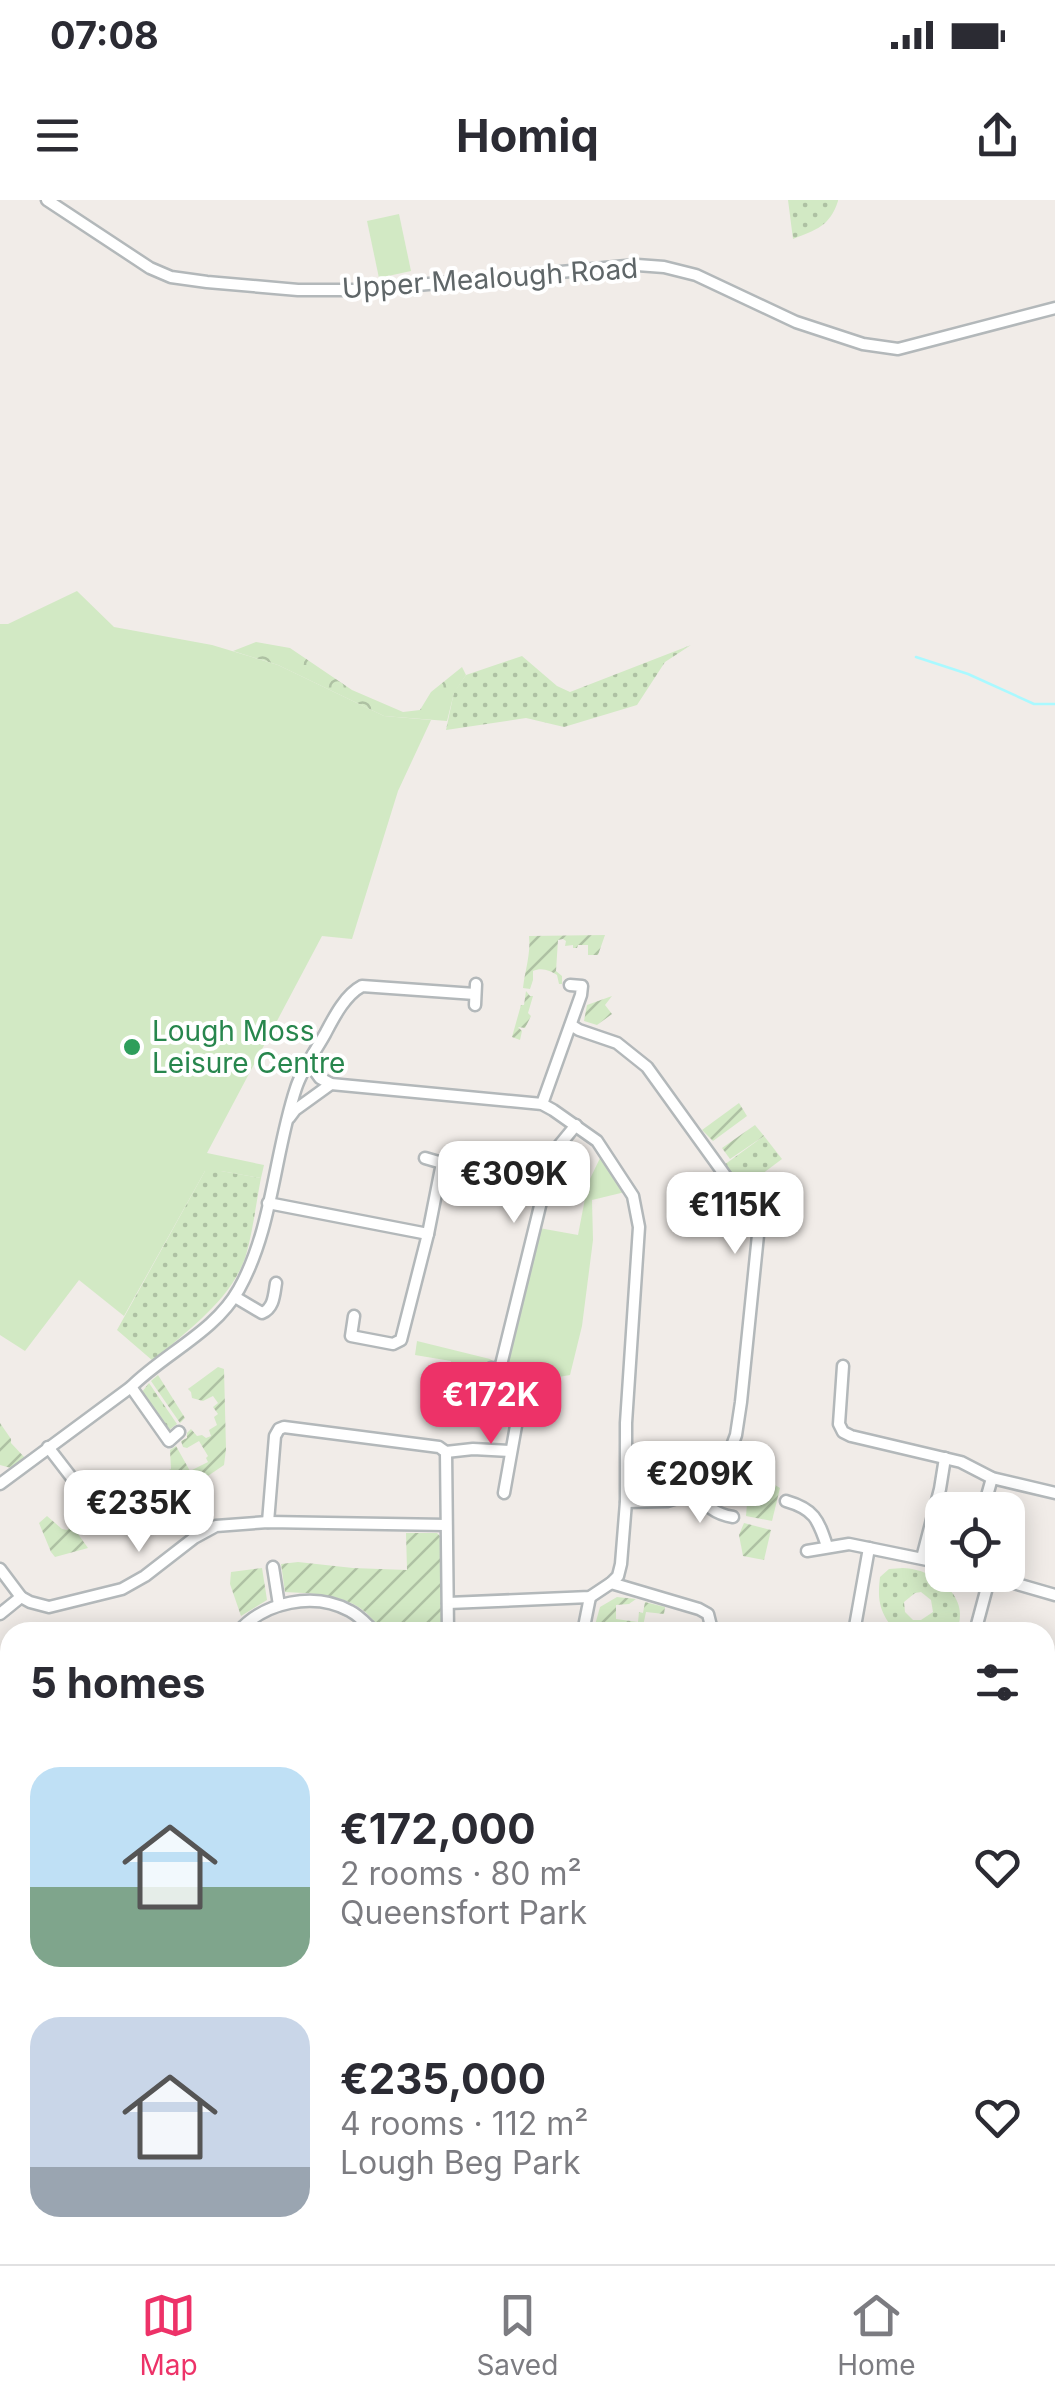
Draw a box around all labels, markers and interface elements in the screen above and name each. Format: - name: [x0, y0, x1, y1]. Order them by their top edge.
- text: 07:08: [50, 12, 159, 58]
- icon: menu: [30, 108, 85, 163]
- text: Homiq: [456, 108, 599, 163]
- icon: share: [970, 108, 1025, 163]
- street label: Upper Mealough Road: [341, 251, 639, 305]
- place label: Lough Moss Leisure Centre: [152, 1014, 345, 1080]
- marker: Lough Moss Leisure Centre: [121, 1036, 143, 1058]
- pin: €309K: [444, 1141, 584, 1226]
- text: €309K: [460, 1154, 568, 1193]
- pin: €115K: [665, 1172, 805, 1257]
- text: €115K: [689, 1185, 781, 1224]
- pin: €172K: [421, 1362, 561, 1447]
- text: €172K: [442, 1375, 540, 1414]
- pin: €209K: [630, 1441, 770, 1526]
- text: €209K: [646, 1454, 754, 1493]
- pin: €235K: [69, 1470, 209, 1555]
- text: €235K: [86, 1483, 192, 1522]
- map controls: [925, 1492, 1025, 1592]
- button: locate: [925, 1492, 1025, 1592]
- icon: filters: [970, 1655, 1025, 1710]
- text: 5 homes: [30, 1657, 206, 1708]
- text: €172,000: [340, 1803, 536, 1854]
- icon: home: [110, 1807, 230, 1927]
- icon: heart: [970, 1840, 1025, 1895]
- text: 2 rooms · 80 m²: [340, 1854, 582, 1893]
- text: Queensfort Park: [340, 1893, 587, 1932]
- text: €235,000: [340, 2053, 546, 2104]
- icon: home: [110, 2057, 230, 2177]
- icon: heart: [970, 2090, 1025, 2145]
- text: 4 rooms · 112 m²: [340, 2104, 588, 2143]
- text: Lough Beg Park: [340, 2143, 580, 2182]
- tab: Map: [139, 2288, 198, 2382]
- tab: Saved: [476, 2288, 558, 2382]
- tab: Home: [837, 2288, 916, 2382]

